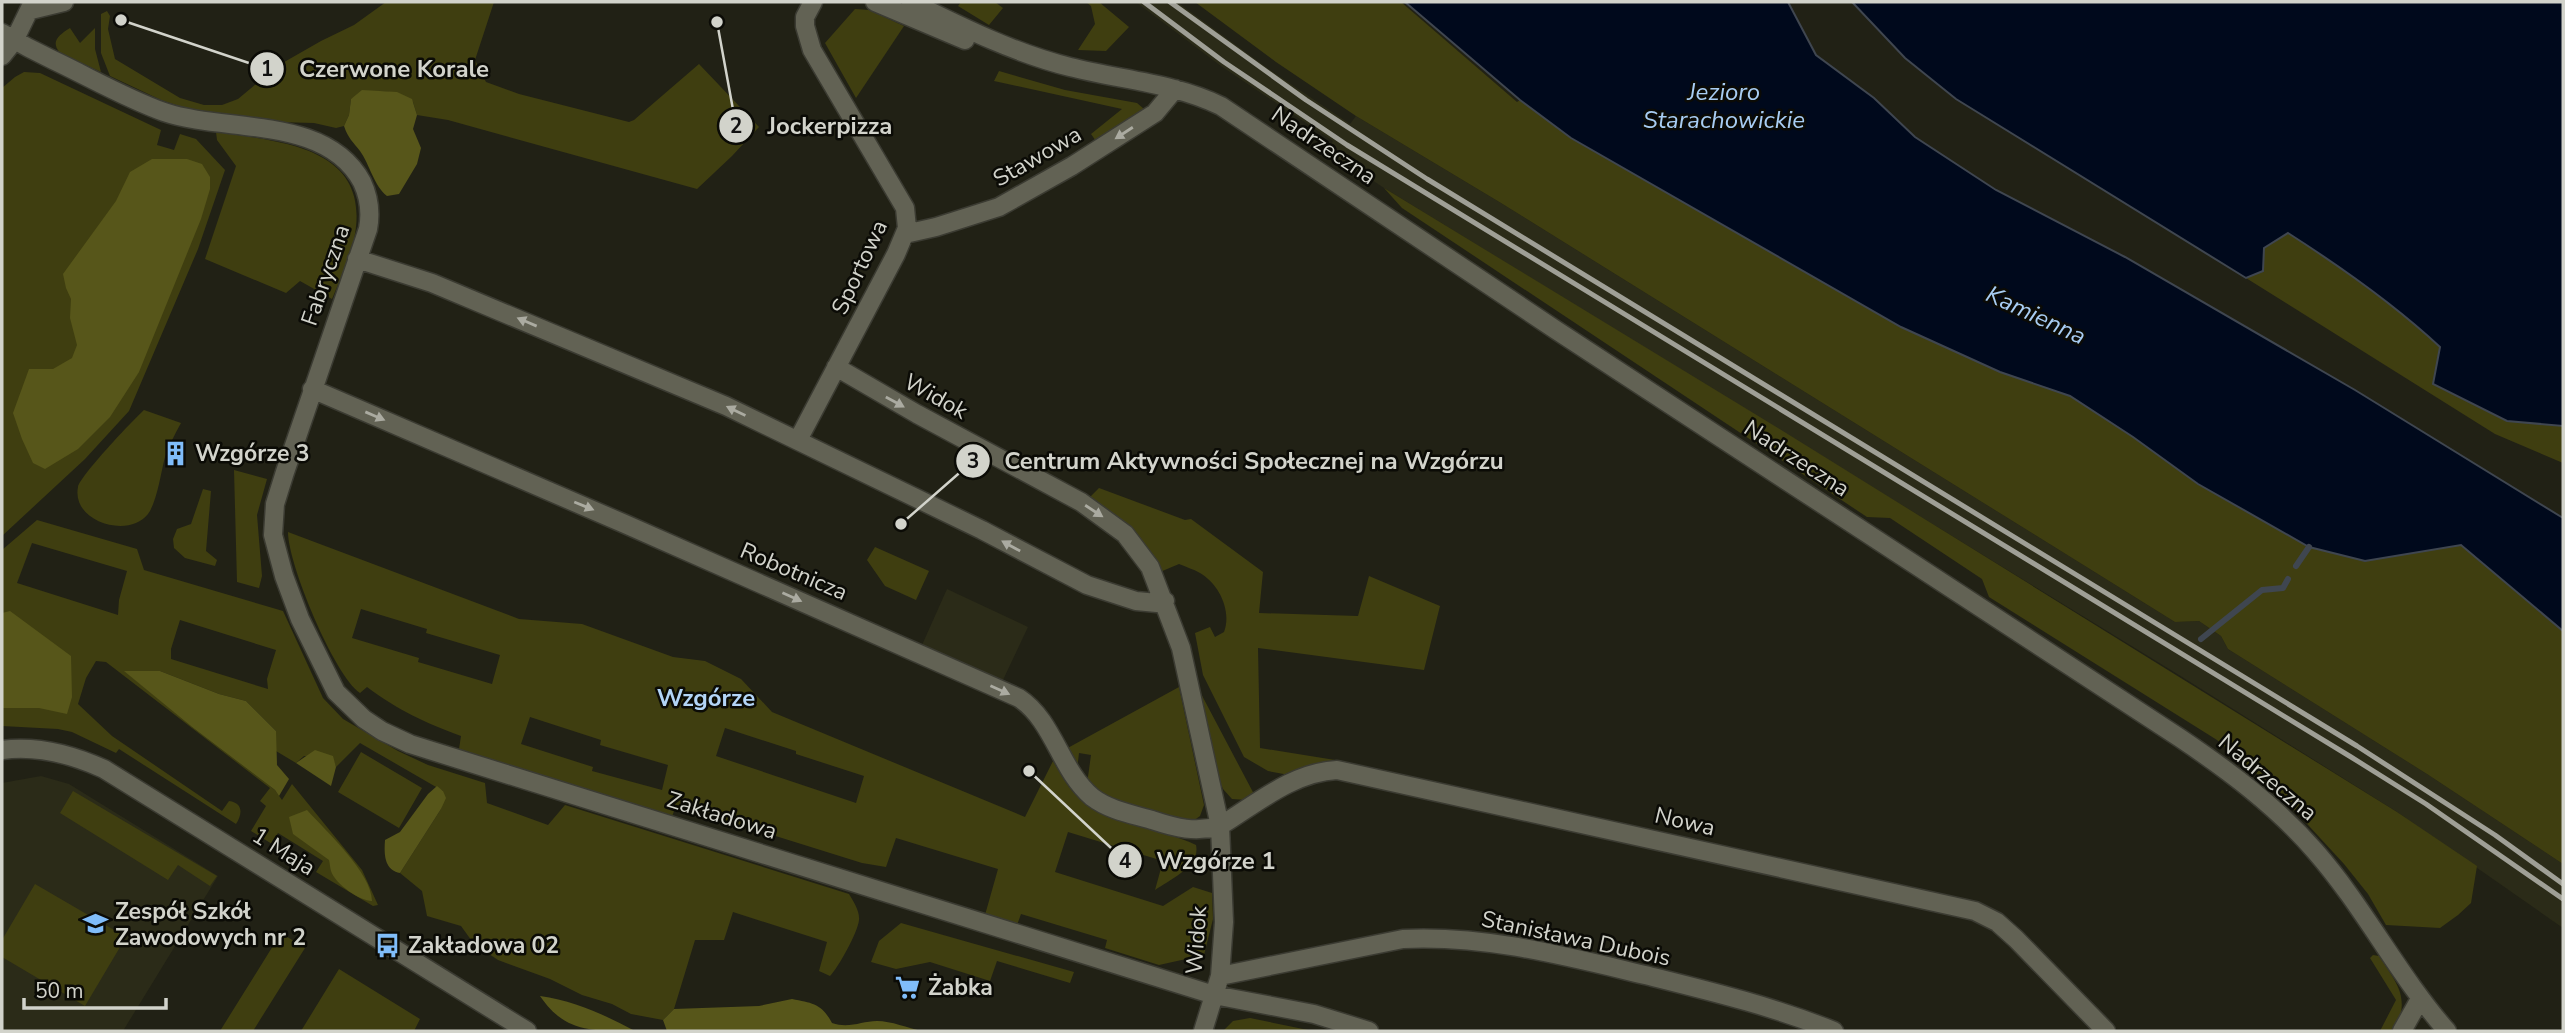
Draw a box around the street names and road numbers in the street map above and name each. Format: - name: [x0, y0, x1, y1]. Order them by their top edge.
- street label: Nadrzeczna: [1265, 99, 1382, 192]
- street label: Stawowa: [987, 119, 1087, 194]
- street label: Sportowa: [824, 215, 895, 320]
- street label: Fabryczna: [294, 221, 357, 330]
- street label: Widok: [898, 366, 974, 427]
- street label: Nadrzeczna: [1738, 413, 1856, 504]
- street label: Robotnicza: [735, 535, 852, 608]
- street label: Nadrzeczna: [2212, 727, 2324, 828]
- street label: Zakładowa: [663, 784, 781, 847]
- street label: Nowa: [1652, 800, 1718, 843]
- street label: 1 Maja: [246, 820, 321, 883]
- street label: Stanisława Dubois: [1479, 903, 1673, 974]
- street label: Widok: [1179, 904, 1214, 975]

